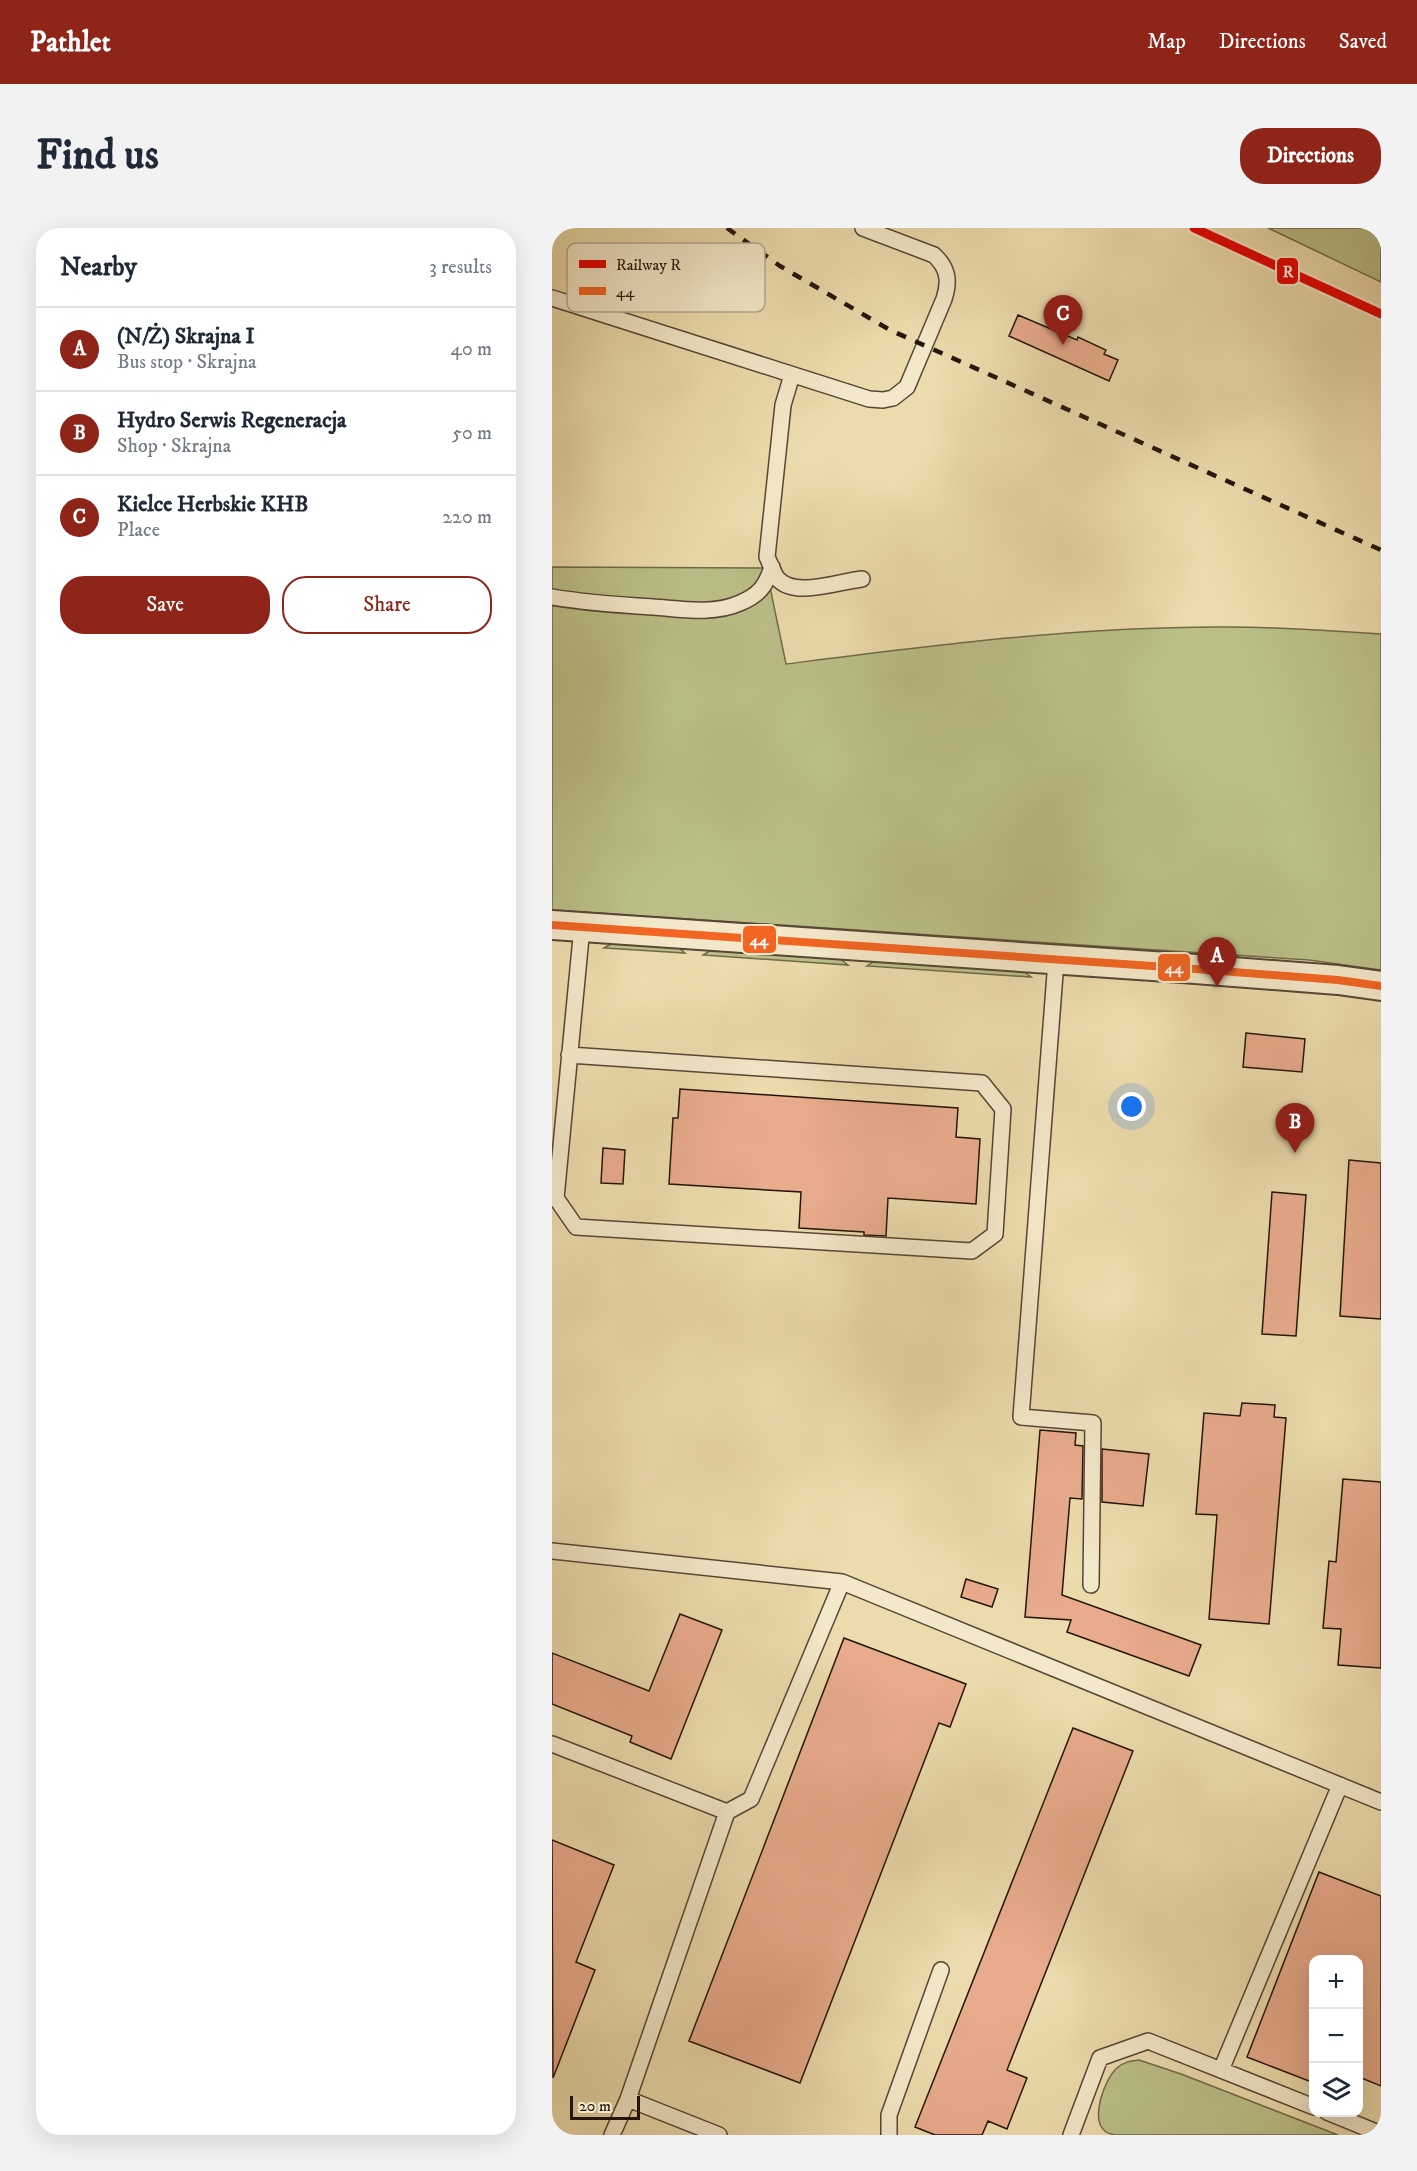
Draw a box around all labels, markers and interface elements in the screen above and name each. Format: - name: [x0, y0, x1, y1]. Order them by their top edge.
- text: Pathlet: [30, 25, 111, 60]
- text: Map: [1147, 29, 1186, 55]
- text: Directions: [1219, 29, 1306, 55]
- text: Saved: [1339, 29, 1387, 55]
- button: Directions: [1240, 128, 1381, 184]
- text: Find us: [36, 130, 159, 182]
- legend: [567, 243, 765, 312]
- text: Nearby: [60, 251, 137, 284]
- text: 3 results: [429, 255, 492, 280]
- text: Railway R: [616, 255, 681, 275]
- line badge: R: [1276, 257, 1299, 285]
- text: R: [1283, 262, 1294, 282]
- text: 44: [616, 282, 635, 302]
- pin: C: [1044, 296, 1082, 345]
- text: (N/Ż) Skrajna I: [117, 323, 255, 350]
- text: A: [73, 337, 86, 362]
- text: 40 m: [450, 337, 492, 362]
- text: Bus stop · Skrajna: [117, 350, 257, 375]
- text: Hydro Serwis Regeneracja: [117, 407, 346, 434]
- text: B: [73, 421, 86, 446]
- text: 50 m: [452, 421, 492, 446]
- text: Shop · Skrajna: [117, 434, 231, 459]
- text: Kielce Herbskie KHB: [117, 491, 308, 518]
- text: C: [73, 505, 86, 530]
- text: 220 m: [442, 505, 492, 530]
- text: Place: [117, 518, 160, 543]
- button: Save: [60, 576, 270, 634]
- button: Share: [282, 576, 492, 634]
- line badge: 44: [742, 925, 777, 954]
- text: 44: [749, 930, 769, 950]
- pin: A: [1198, 938, 1236, 987]
- line badge: 44: [1157, 953, 1191, 982]
- text: 44: [1164, 958, 1184, 978]
- your location: [1117, 1092, 1146, 1121]
- pin: B: [1276, 1104, 1314, 1153]
- map controls: [1309, 1955, 1363, 2117]
- button: +: [1309, 1955, 1363, 2009]
- button: −: [1309, 2009, 1363, 2063]
- button: layers: [1309, 2063, 1363, 2117]
- scale bar: [570, 2093, 640, 2120]
- text: 20 m: [579, 2096, 611, 2116]

